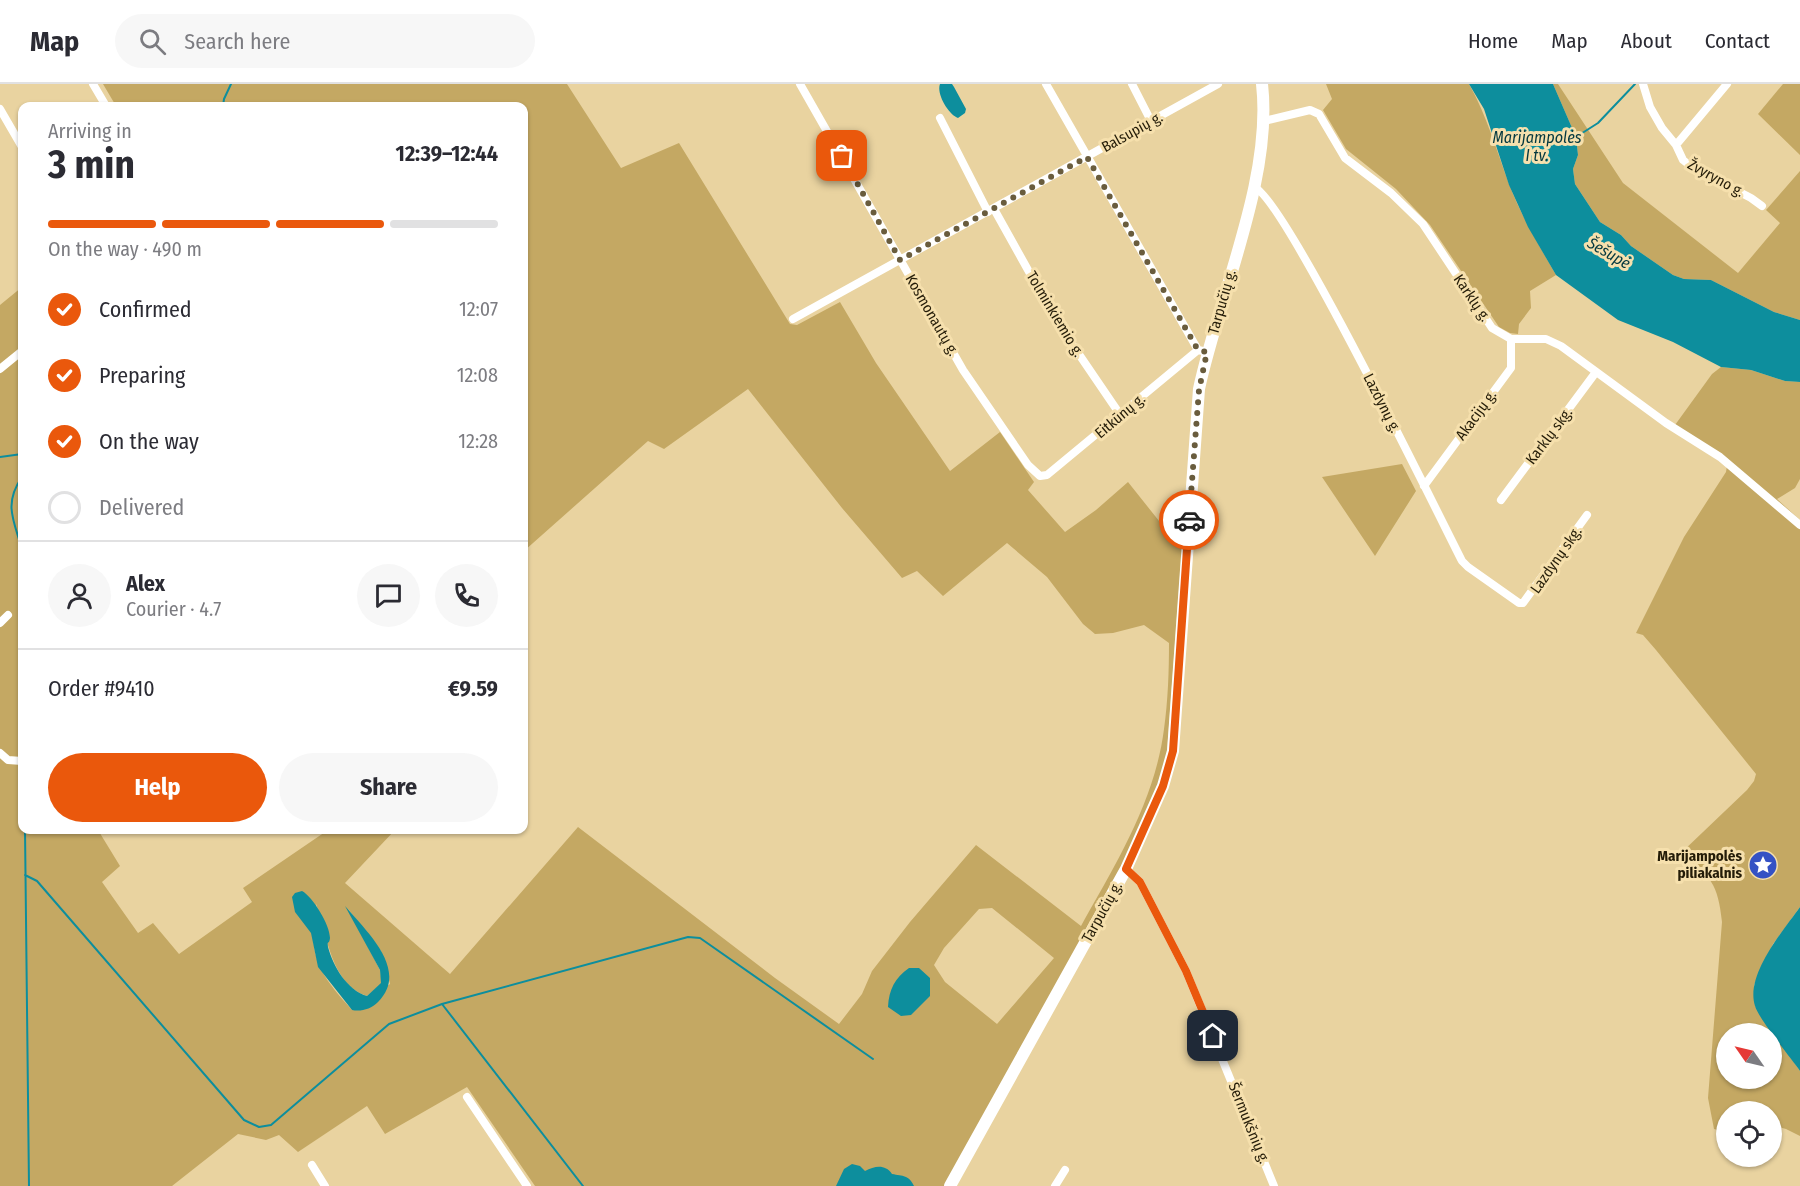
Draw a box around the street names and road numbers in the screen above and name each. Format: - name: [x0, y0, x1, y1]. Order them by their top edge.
- street label: Balsupių g.: [1098, 108, 1166, 156]
- street label: Žvyryno g.: [1685, 155, 1747, 201]
- street label: Tolminkiemio g.: [1022, 268, 1088, 360]
- street label: Tarpučių g.: [1204, 268, 1240, 336]
- street label: Kosmonautų g.: [901, 271, 963, 359]
- street label: Karklų g.: [1450, 271, 1494, 325]
- street label: Lazdynų g.: [1359, 370, 1405, 436]
- street label: Akacijų g.: [1452, 386, 1500, 444]
- street label: Eitkūnų g.: [1091, 390, 1149, 442]
- street label: Karklų skg.: [1522, 404, 1576, 468]
- street label: Lazdynų skg.: [1526, 523, 1586, 597]
- street label: Tarpučių g.: [1078, 879, 1126, 945]
- street label: Šermukšnių g.: [1225, 1080, 1273, 1166]

